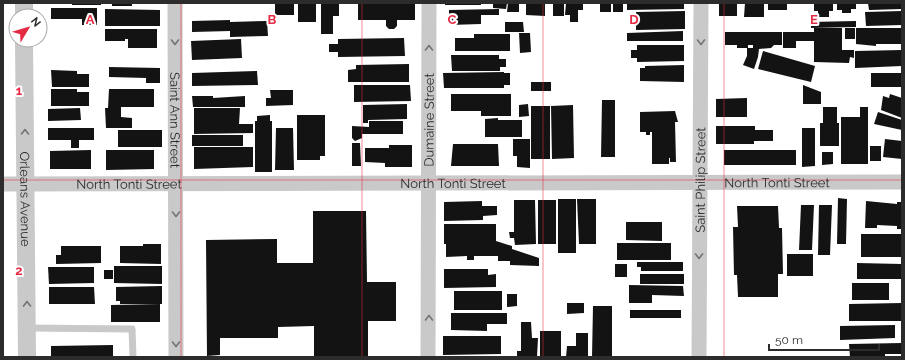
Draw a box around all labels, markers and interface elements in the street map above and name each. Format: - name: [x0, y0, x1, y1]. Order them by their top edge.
- north arrow: [8, 8, 48, 48]
- text: A: [86, 12, 95, 27]
- text: B: [268, 12, 277, 27]
- text: C: [448, 12, 457, 27]
- text: D: [629, 12, 639, 27]
- text: E: [810, 12, 818, 27]
- text: N: [28, 15, 43, 29]
- one-way arrow: [171, 39, 179, 45]
- one-way arrow: [697, 39, 705, 45]
- one-way arrow: [425, 45, 433, 51]
- street label: Saint Ann Street: [168, 72, 183, 169]
- street label: Dumaine Street: [421, 73, 436, 167]
- text: 1: [16, 83, 23, 98]
- street label: Saint Philip Street: [692, 127, 708, 233]
- one-way arrow: [21, 129, 29, 135]
- street label: Orleans Avenue: [18, 151, 33, 247]
- street label: North Tonti Street: [400, 175, 506, 191]
- street label: North Tonti Street: [724, 175, 830, 190]
- street label: North Tonti Street: [76, 176, 182, 191]
- one-way arrow: [172, 211, 180, 217]
- one-way arrow: [695, 253, 703, 259]
- text: 2: [15, 263, 23, 278]
- one-way arrow: [23, 301, 31, 307]
- one-way arrow: [425, 315, 433, 321]
- scale bar: [769, 326, 879, 352]
- text: 50 m: [775, 333, 803, 347]
- one-way arrow: [172, 341, 180, 347]

